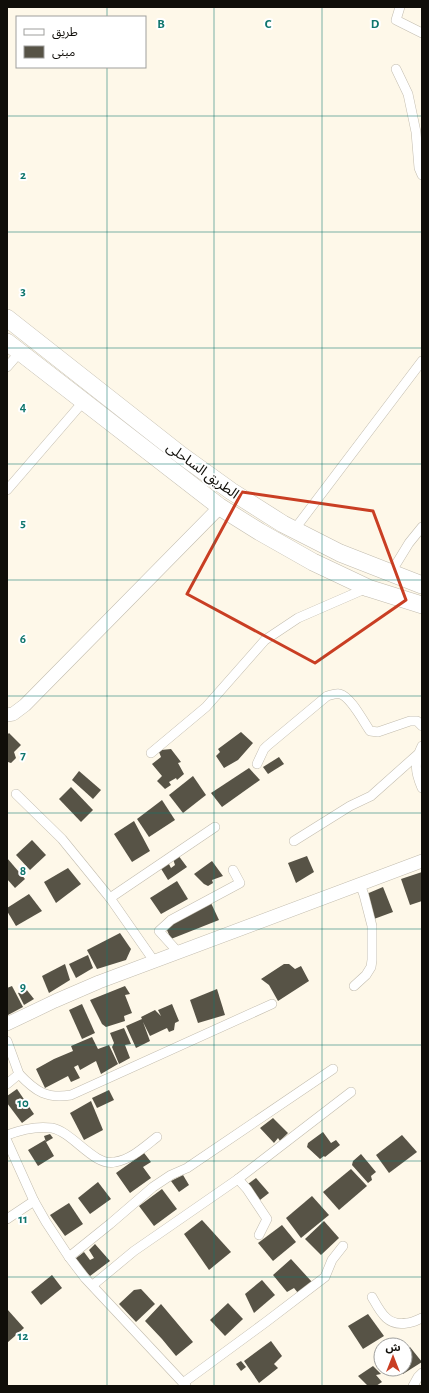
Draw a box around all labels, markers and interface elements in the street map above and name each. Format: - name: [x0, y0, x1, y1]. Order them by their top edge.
- legend: [16, 16, 146, 68]
- text: B: [157, 18, 165, 31]
- text: C: [265, 18, 272, 31]
- text: D: [371, 18, 380, 31]
- text: طريق: [52, 26, 78, 40]
- text: مبنى: [52, 46, 75, 59]
- text: 2: [20, 169, 26, 182]
- text: 3: [20, 285, 26, 298]
- text: 4: [20, 401, 27, 414]
- street label: الطريق الساحلى: [163, 440, 241, 503]
- text: 5: [20, 517, 26, 530]
- text: 6: [20, 633, 26, 646]
- text: 7: [20, 749, 26, 762]
- text: 8: [20, 865, 26, 878]
- text: 9: [20, 981, 26, 994]
- text: 10: [17, 1097, 29, 1110]
- text: 11: [18, 1213, 28, 1226]
- text: 12: [18, 1330, 28, 1343]
- north arrow: [373, 1337, 413, 1377]
- text: ش: [385, 1342, 401, 1354]

